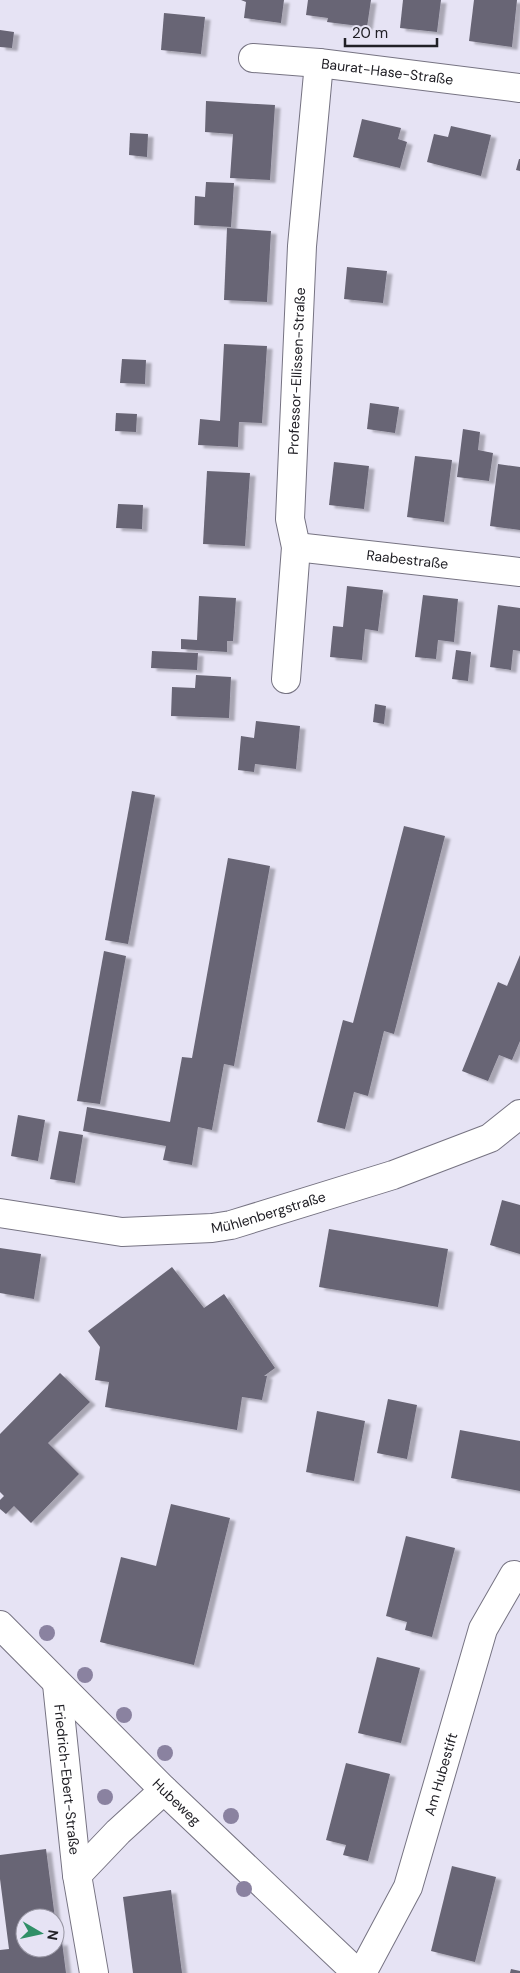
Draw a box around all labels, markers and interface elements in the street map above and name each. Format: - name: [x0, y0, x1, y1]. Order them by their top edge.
- scale bar: [345, 15, 438, 47]
- text: 20 m: [352, 23, 388, 43]
- street label: Baurat-Hase-Straße: [320, 54, 454, 89]
- street label: Professor-Ellissen-Straße: [284, 287, 309, 455]
- street label: Raabestraße: [365, 546, 449, 573]
- street label: Mühlenbergstraße: [210, 1187, 328, 1237]
- street label: Friedrich-Ebert-Straße: [50, 1703, 84, 1856]
- street label: Am Hubestift: [420, 1731, 461, 1818]
- street label: Hubeweg: [149, 1775, 205, 1829]
- north arrow: [15, 1908, 65, 1958]
- text: N: [43, 1929, 63, 1941]

